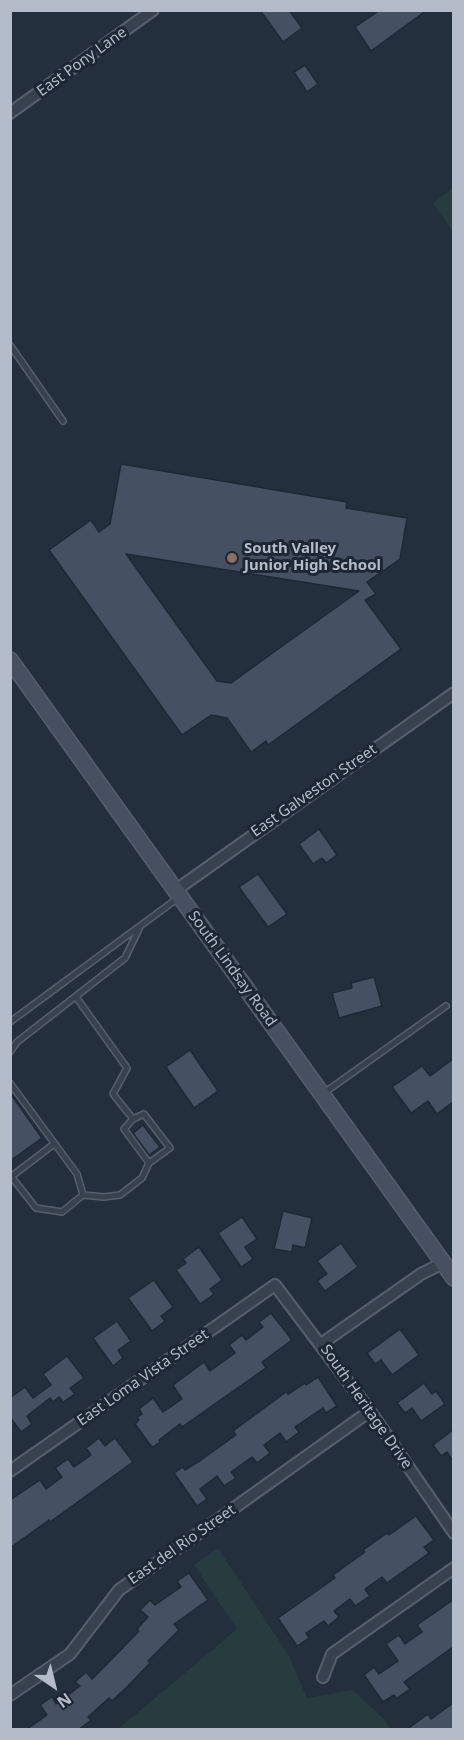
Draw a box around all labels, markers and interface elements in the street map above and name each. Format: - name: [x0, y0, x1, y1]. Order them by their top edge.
- street label: East Pony Lane: [34, 23, 130, 101]
- place label: South Valley Junior High School: [244, 540, 381, 575]
- marker: South Valley Junior High School: [225, 551, 239, 565]
- street label: East Galveston Street: [248, 741, 380, 841]
- street label: South Lindsay Road: [184, 908, 280, 1030]
- street label: East Loma Vista Street: [74, 1326, 212, 1430]
- street label: South Heritage Drive: [316, 1342, 416, 1472]
- street label: East del Rio Street: [125, 1501, 239, 1589]
- north arrow: [24, 1656, 84, 1716]
- text: N: [53, 1688, 76, 1713]

